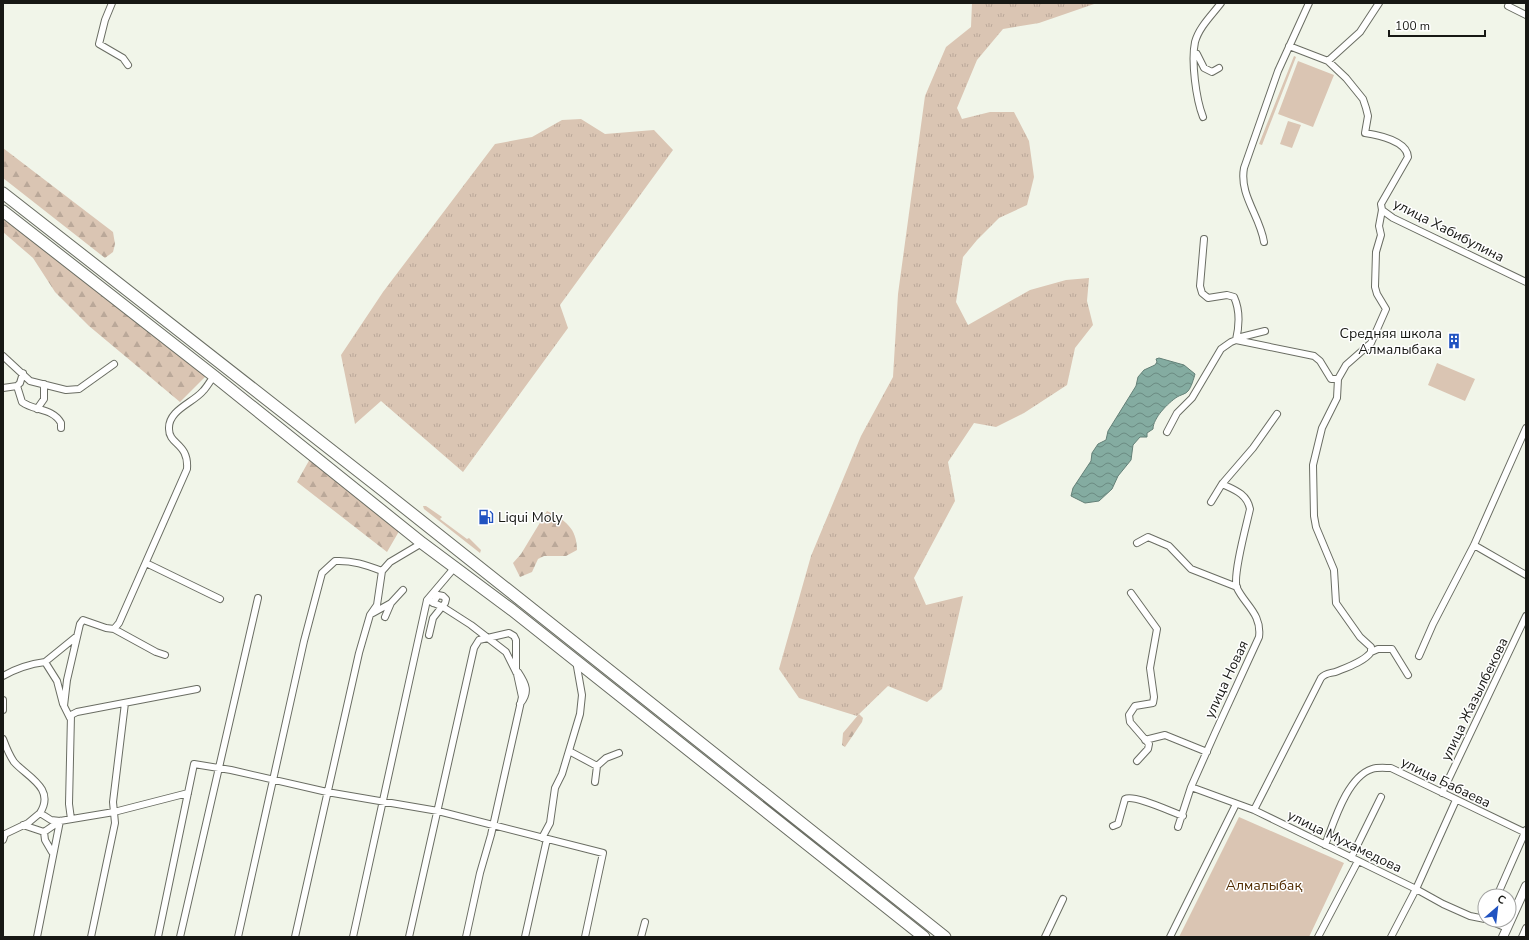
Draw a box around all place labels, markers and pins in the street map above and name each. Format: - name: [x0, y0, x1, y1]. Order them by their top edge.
- place label: Средняя школа Алмалыбака: [1340, 324, 1442, 359]
- building icon: Средняя школа Алмалыбака: [1445, 332, 1463, 350]
- fuel station icon: Liqui Moly: [477, 508, 495, 526]
- place label: Liqui Moly: [498, 508, 563, 527]

